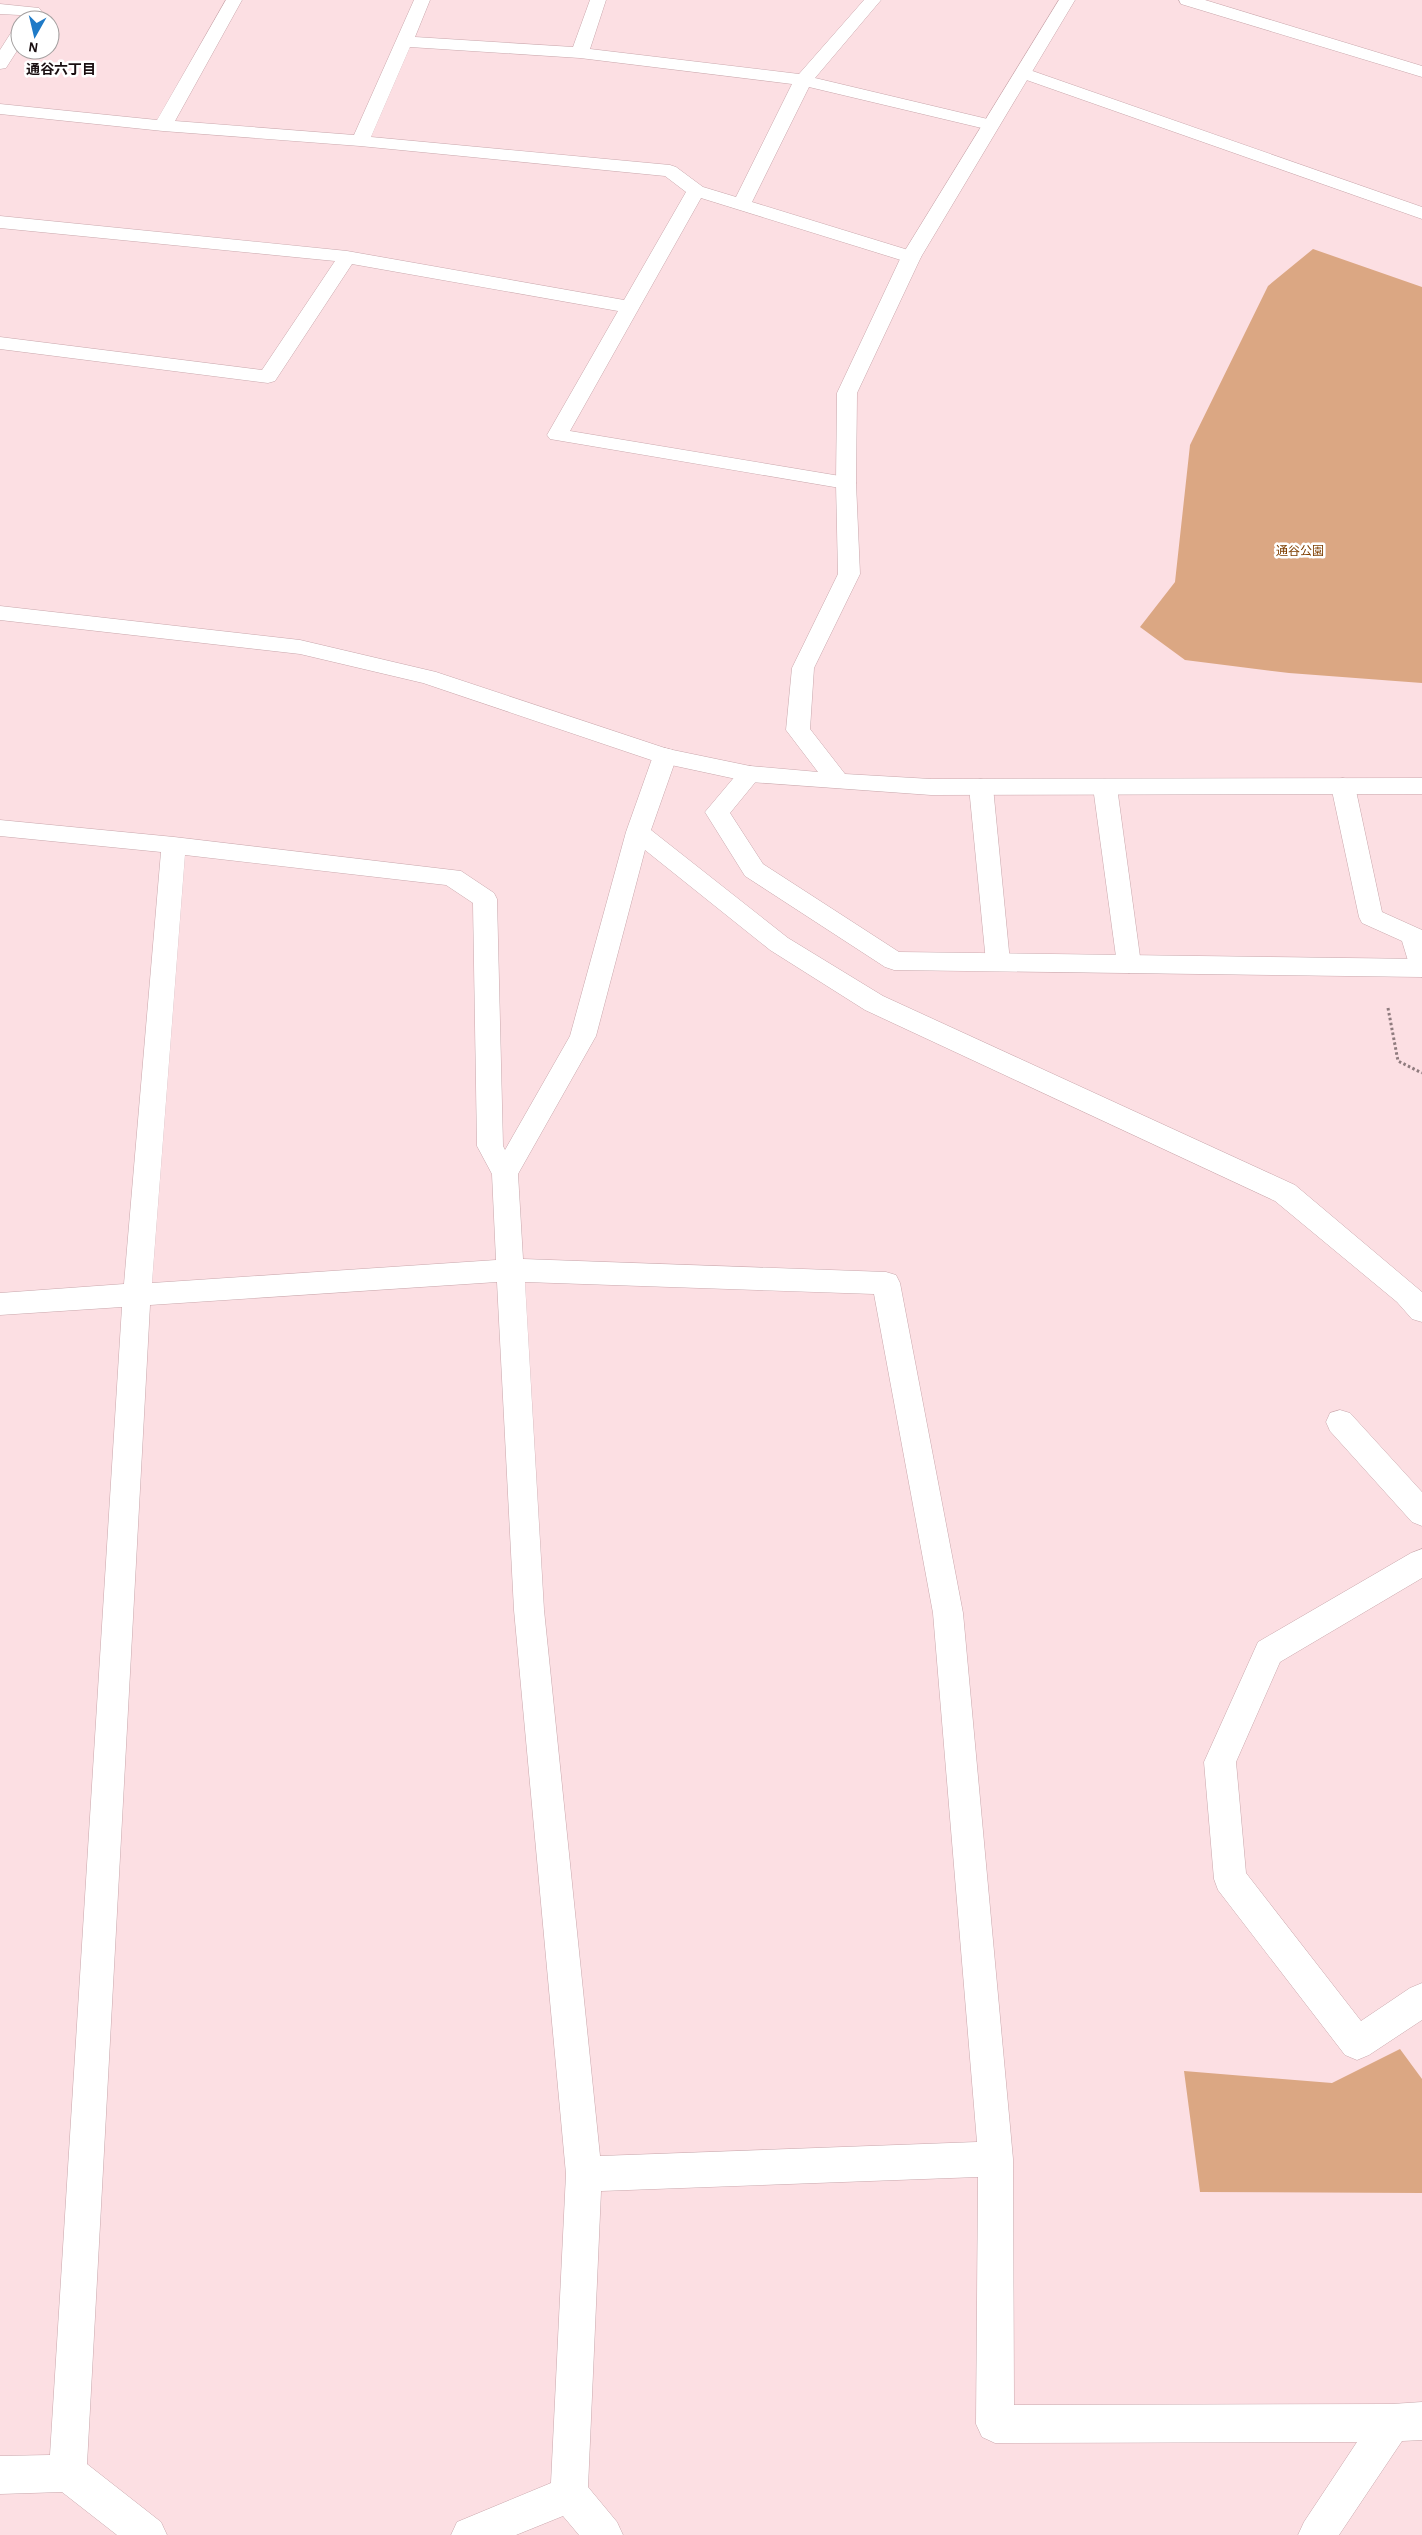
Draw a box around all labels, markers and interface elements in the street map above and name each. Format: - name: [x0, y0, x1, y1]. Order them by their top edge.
- north arrow: [10, 10, 60, 60]
- text: N: [28, 39, 39, 54]
- district label: 通谷六丁目: [26, 62, 96, 77]
- park label: 通谷公園: [1276, 544, 1324, 557]

